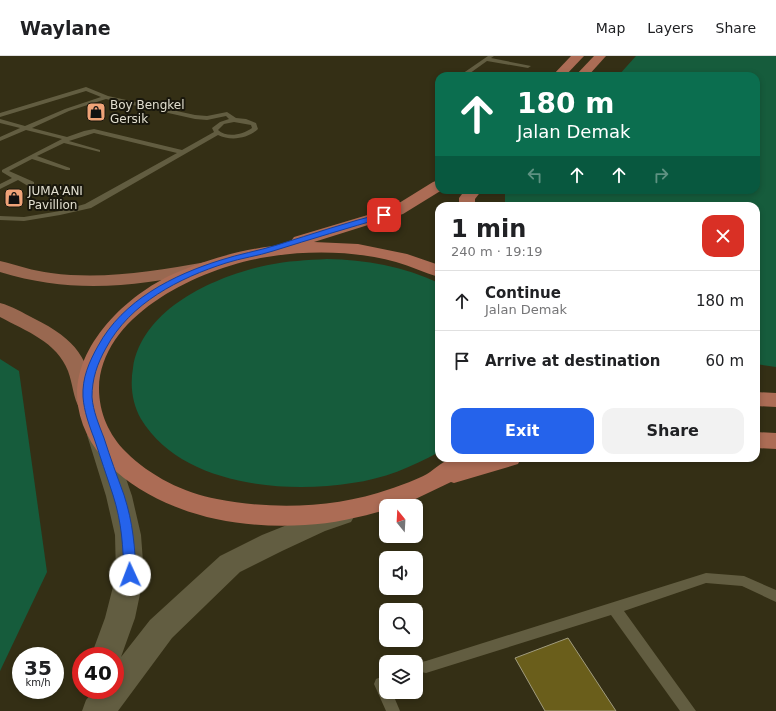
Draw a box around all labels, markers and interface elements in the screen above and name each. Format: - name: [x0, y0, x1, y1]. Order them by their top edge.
- text: Waylane: [20, 17, 111, 39]
- text: Map: [596, 20, 625, 36]
- text: Layers: [647, 20, 694, 36]
- text: Share: [716, 20, 756, 36]
- text: 180 m: [517, 87, 614, 120]
- icon: ahead: [451, 88, 503, 140]
- place label: Boy Bengkel Gersik: [110, 98, 185, 126]
- shop icon: Boy Bengkel Gersik: [85, 101, 107, 123]
- text: Jalan Demak: [517, 121, 630, 142]
- icon: left: [524, 164, 546, 186]
- icon: ahead: [566, 164, 588, 186]
- icon: ahead: [608, 164, 630, 186]
- icon: right: [650, 164, 672, 186]
- place label: JUMA'ANI Pavillion: [27, 184, 83, 212]
- shop icon: JUMA'ANI Pavillion: [3, 187, 25, 209]
- pin: [367, 198, 401, 232]
- icon: arrive: [373, 204, 395, 226]
- text: 1 min: [451, 215, 526, 243]
- button: close: [702, 215, 744, 257]
- text: 240 m · 19:19: [451, 244, 542, 259]
- text: Continue: [485, 284, 561, 302]
- icon: ahead: [451, 290, 473, 312]
- text: 180 m: [696, 292, 744, 310]
- text: Jalan Demak: [485, 302, 567, 317]
- icon: arrive: [451, 350, 473, 372]
- text: Arrive at destination: [485, 352, 660, 370]
- text: 60 m: [706, 352, 744, 370]
- button: Exit: [451, 408, 594, 454]
- button: Share: [602, 408, 744, 454]
- north arrow: [379, 499, 423, 543]
- map controls: [379, 499, 423, 699]
- button: sound: [379, 551, 423, 595]
- position arrow: [109, 554, 151, 596]
- button: search: [379, 603, 423, 647]
- speed limit sign: 40: [72, 647, 124, 699]
- button: layers: [379, 655, 423, 699]
- text: 35: [24, 656, 52, 680]
- text: km/h: [25, 677, 51, 688]

